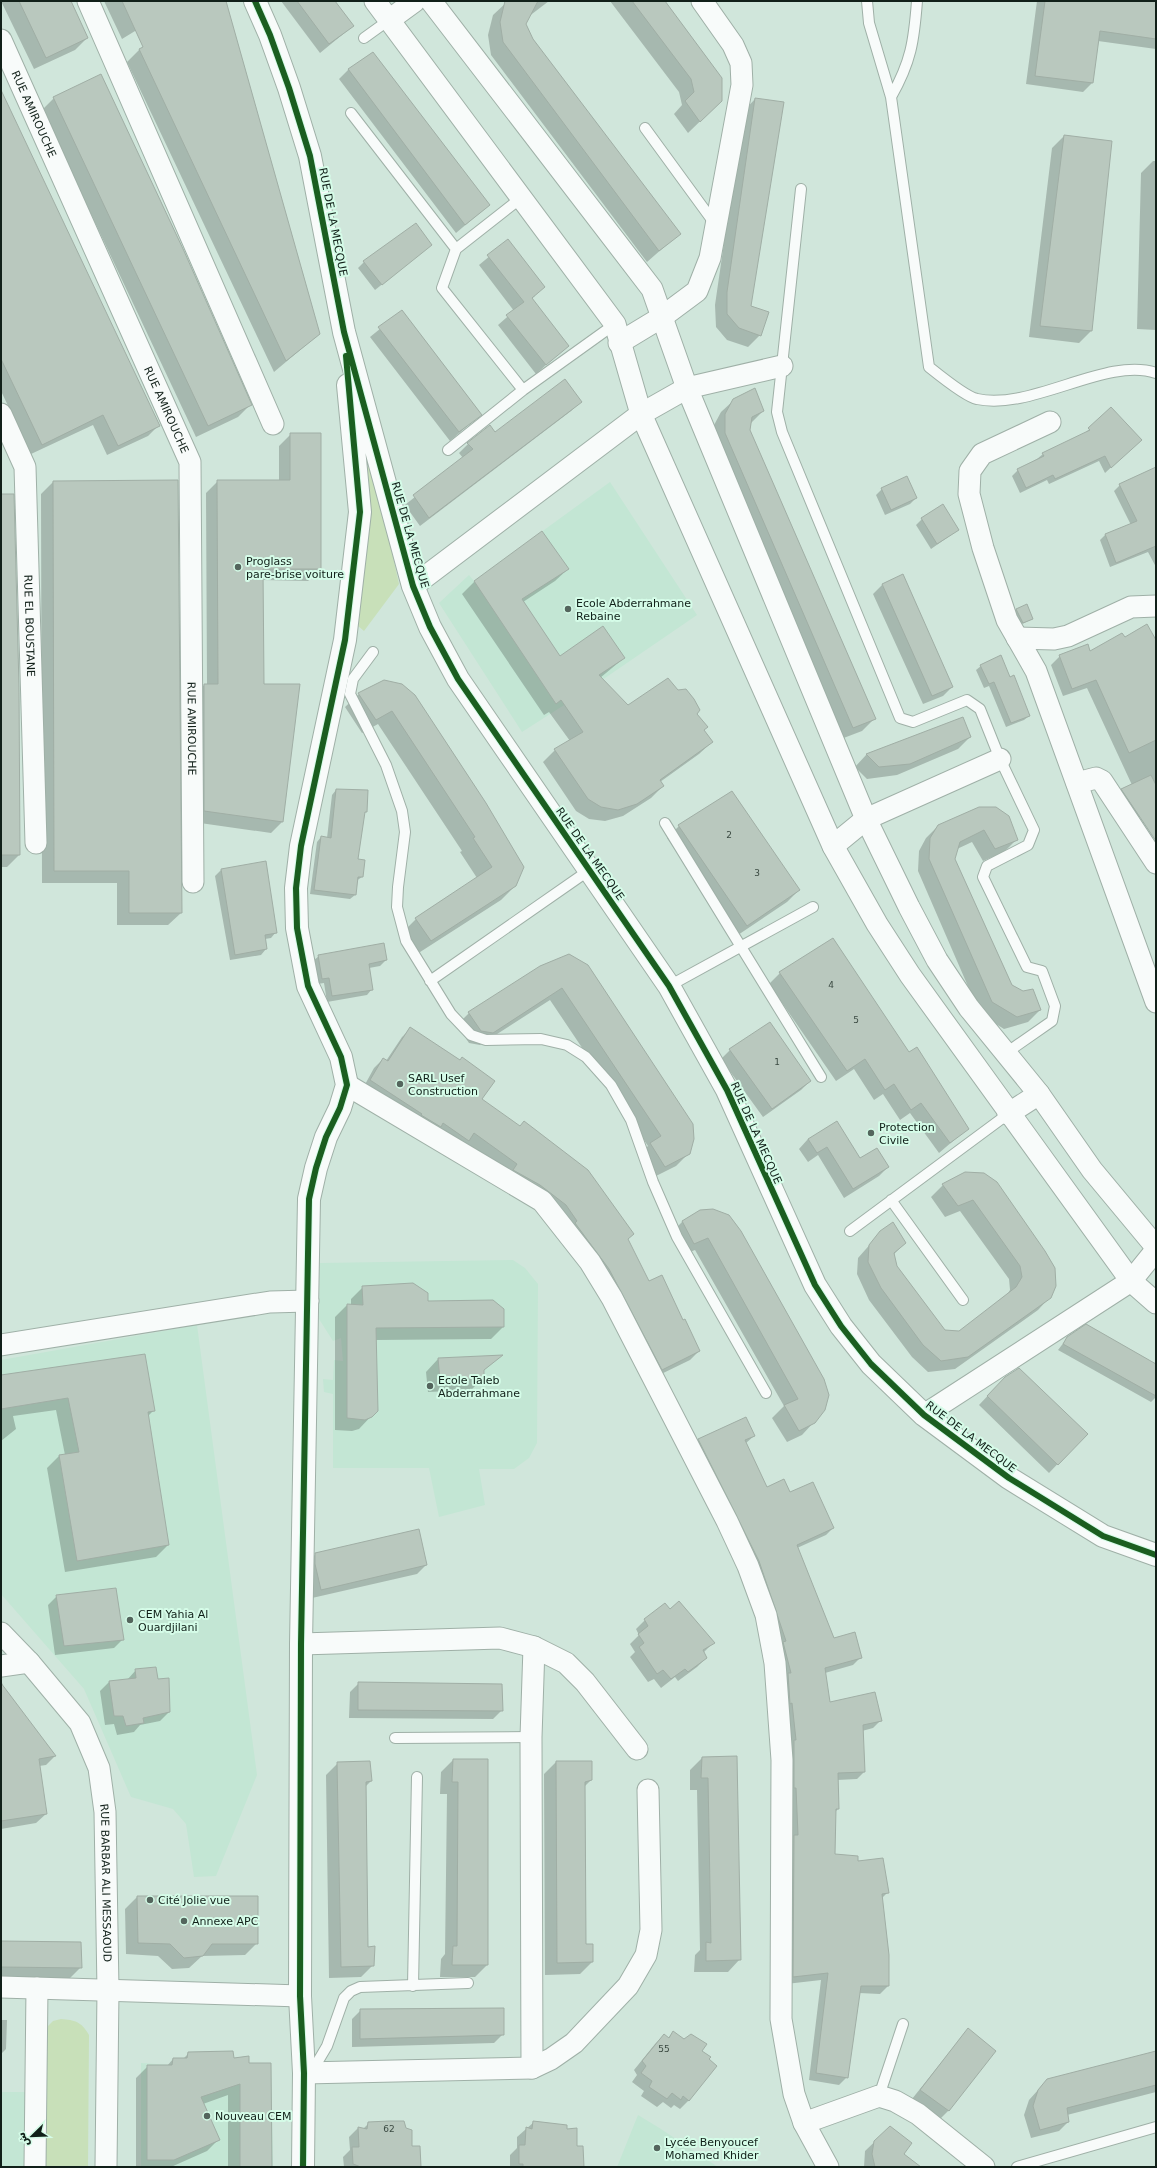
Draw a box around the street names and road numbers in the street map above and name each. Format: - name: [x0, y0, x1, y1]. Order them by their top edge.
- street label: RUE AMIROUCHE: [9, 68, 59, 159]
- street label: RUE DE LA MECQUE: [316, 167, 350, 277]
- street label: RUE AMIROUCHE: [141, 364, 192, 455]
- street label: RUE DE LA MECQUE: [389, 480, 431, 590]
- street label: RUE EL BOUSTANE: [22, 574, 38, 677]
- street label: RUE AMIROUCHE: [185, 682, 199, 776]
- street label: RUE DE LA MECQUE: [553, 805, 627, 903]
- street label: RUE DE LA MECQUE: [728, 1080, 784, 1186]
- street label: RUE DE LA MECQUE: [923, 1399, 1019, 1475]
- street label: RUE BARBAR ALI MESSAOUD: [97, 1803, 114, 1962]

